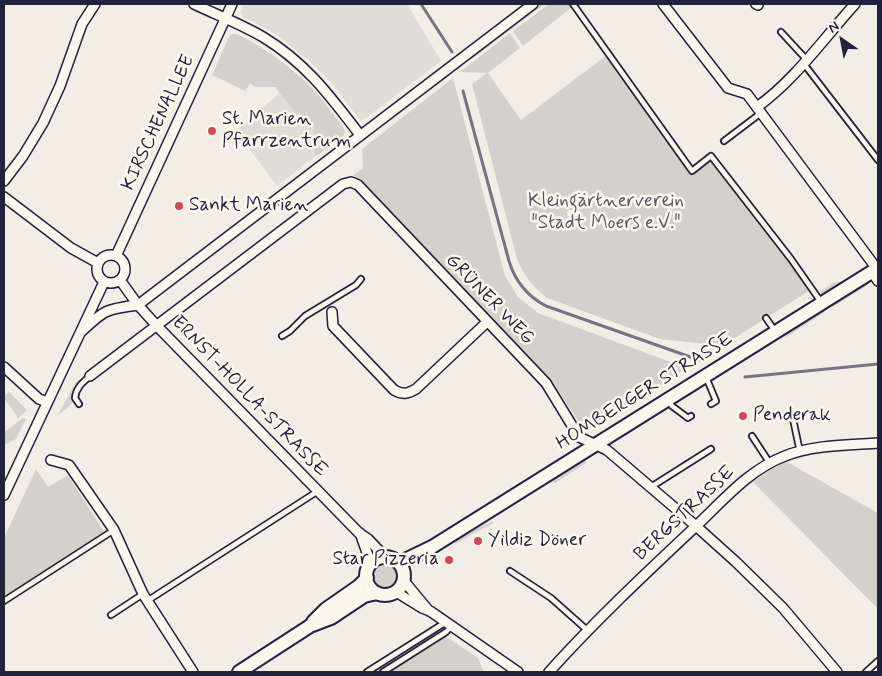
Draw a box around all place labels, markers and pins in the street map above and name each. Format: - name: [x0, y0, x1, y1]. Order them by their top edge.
- place label: St. Marien Pfarrzentrum: [222, 109, 351, 153]
- marker: St. Marien Pfarrzentrum: [206, 125, 218, 137]
- place label: Sankt Marien: [189, 195, 308, 217]
- marker: Sankt Marien: [173, 200, 185, 212]
- place label: Penderak: [753, 405, 831, 427]
- marker: Penderak: [737, 410, 749, 422]
- place label: Yildiz Döner: [488, 530, 586, 552]
- marker: Yildiz Döner: [472, 535, 484, 547]
- place label: Star Pizzeria: [332, 549, 439, 571]
- marker: Star Pizzeria: [443, 554, 455, 566]

